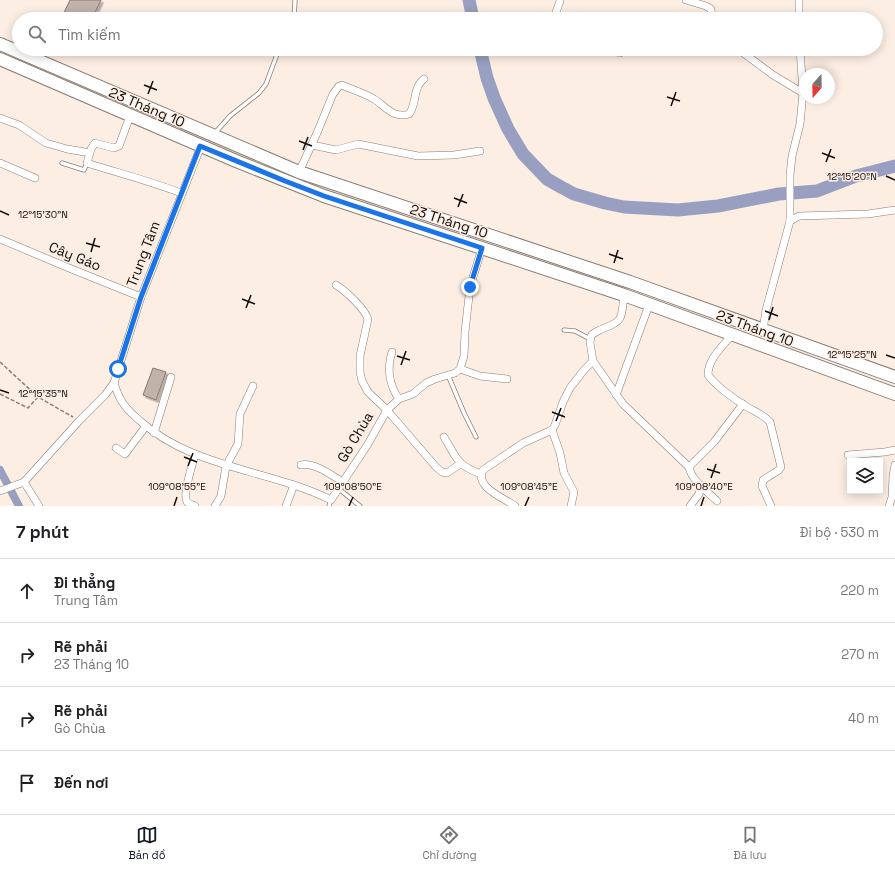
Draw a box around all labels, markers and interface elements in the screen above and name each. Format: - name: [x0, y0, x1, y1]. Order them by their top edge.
- search box: [12, 12, 883, 56]
- icon: search: [26, 23, 48, 45]
- text: Tìm kiếm: [58, 25, 121, 44]
- north arrow: [799, 68, 835, 104]
- street label: 23 Tháng 10: [106, 83, 188, 131]
- text: 12°15'20"N: [827, 170, 877, 183]
- street label: 23 Tháng 10: [408, 200, 490, 242]
- text: 12°15'30"N: [18, 208, 68, 221]
- street label: Trung Tâm: [122, 219, 164, 289]
- street label: Cây Gáo: [46, 237, 104, 275]
- route end: [461, 278, 479, 296]
- street label: 23 Tháng 10: [714, 306, 796, 350]
- text: 12°15'25"N: [827, 348, 877, 361]
- route start: [109, 360, 127, 378]
- text: 12°15'35"N: [18, 387, 68, 400]
- street label: Gò Chùa: [333, 409, 377, 465]
- map controls: [847, 458, 883, 494]
- button: layers: [847, 458, 883, 494]
- text: 109°08'55"E: [148, 480, 206, 493]
- text: 109°08'50"E: [324, 480, 382, 493]
- text: 109°08'45"E: [500, 480, 558, 493]
- text: 109°08'40"E: [675, 480, 733, 493]
- text: 7 phút: [16, 521, 69, 543]
- text: Đi bộ · 530 m: [800, 524, 879, 541]
- text: Đi thẳng: [54, 573, 115, 592]
- icon: ahead: [16, 580, 38, 602]
- text: 220 m: [840, 582, 879, 599]
- text: Trung Tâm: [54, 592, 118, 609]
- text: Rẽ phải: [54, 637, 107, 656]
- icon: right: [16, 644, 38, 666]
- text: 270 m: [841, 646, 879, 663]
- text: 23 Tháng 10: [54, 656, 129, 673]
- text: Rẽ phải: [54, 701, 107, 720]
- icon: right: [16, 708, 38, 730]
- text: 40 m: [848, 710, 879, 727]
- text: Gò Chùa: [54, 720, 106, 737]
- icon: arrive: [16, 772, 38, 794]
- text: Đến nơi: [54, 773, 109, 792]
- tab: Bản đồ: [128, 824, 166, 862]
- tab: Chỉ đường: [422, 824, 477, 862]
- tab: Đã lưu: [733, 824, 767, 862]

